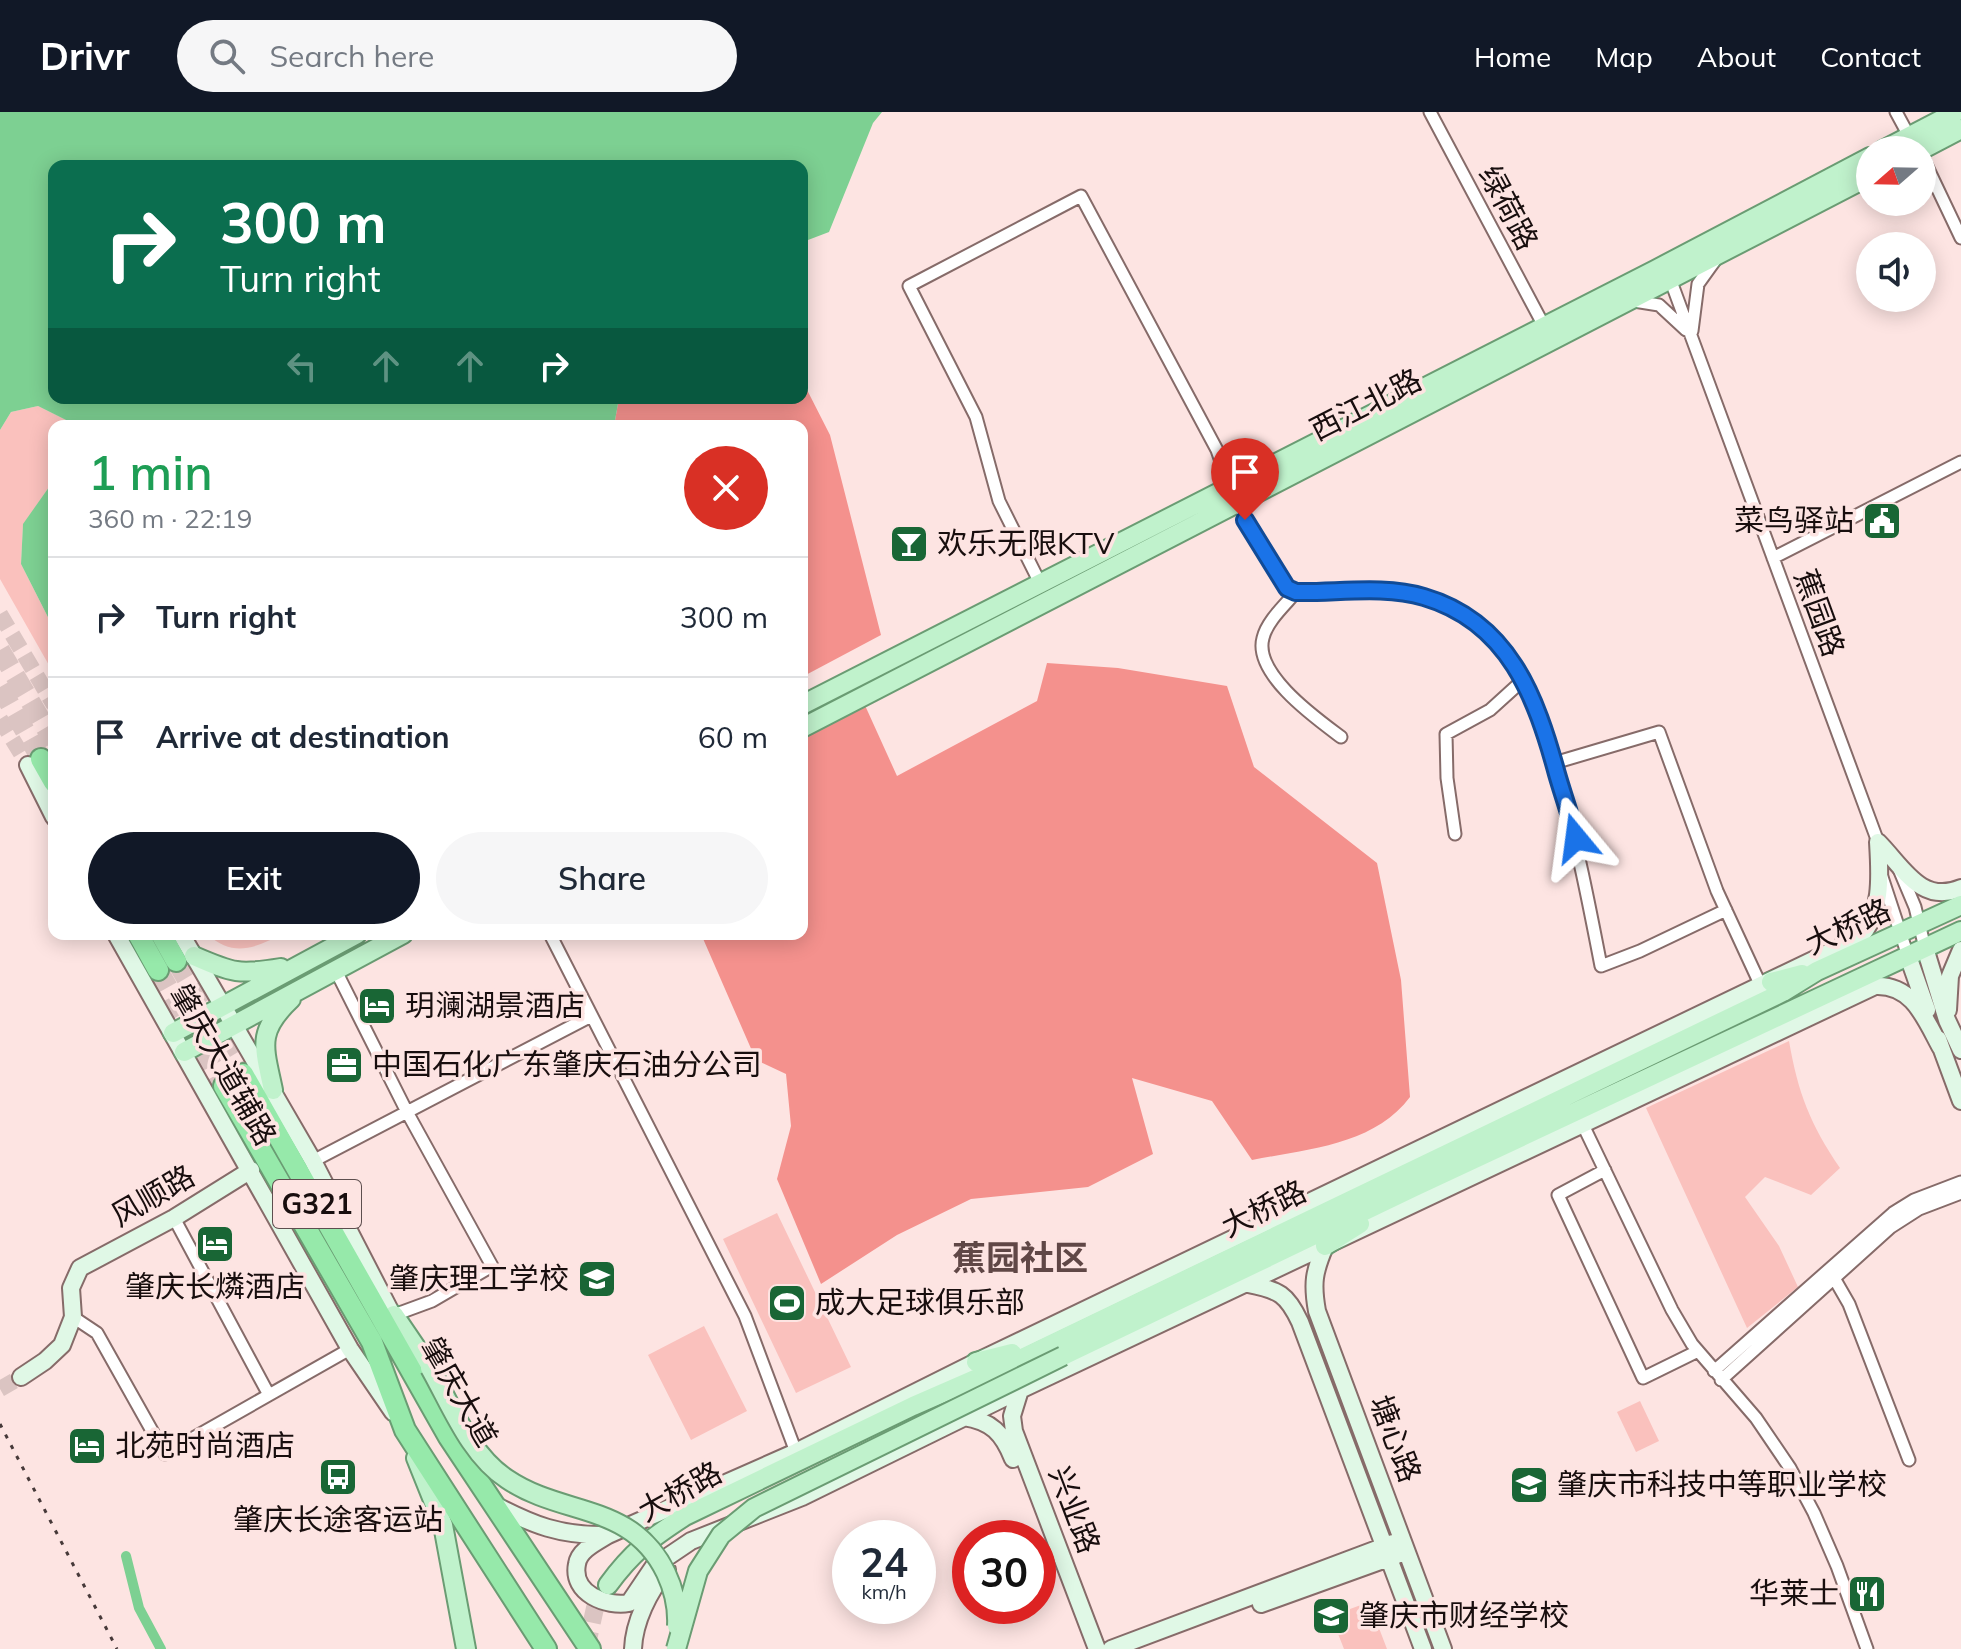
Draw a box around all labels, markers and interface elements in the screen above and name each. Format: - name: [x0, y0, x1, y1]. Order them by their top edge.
- search box: [177, 20, 737, 92]
- text: Drivr: [40, 32, 129, 80]
- icon: search: [205, 34, 249, 78]
- text: Search here: [269, 37, 434, 75]
- text: Home: [1474, 39, 1551, 74]
- text: Map: [1595, 39, 1653, 74]
- text: About: [1697, 39, 1776, 74]
- text: Contact: [1820, 39, 1921, 74]
- north arrow: [1856, 136, 1936, 216]
- map controls: [1856, 136, 1936, 312]
- street label: 绿荷路: [1471, 159, 1547, 256]
- text: 300 m: [220, 187, 387, 257]
- icon: right: [88, 192, 192, 296]
- button: sound: [1856, 232, 1936, 312]
- text: Turn right: [220, 256, 381, 301]
- icon: left: [280, 344, 324, 388]
- icon: ahead: [364, 344, 408, 388]
- icon: ahead: [448, 344, 492, 388]
- icon: right: [532, 344, 576, 388]
- street label: 西江北路: [1303, 360, 1428, 448]
- pin: [1211, 438, 1279, 520]
- text: 1 min: [88, 442, 213, 502]
- button: close: [684, 446, 768, 530]
- icon: arrive: [1223, 450, 1267, 494]
- public building icon: 菜鸟驿站: [1861, 500, 1903, 542]
- place label: 菜鸟驿站: [1734, 501, 1854, 539]
- text: 360 m · 22:19: [88, 502, 252, 535]
- bar icon: 欢乐无限KTV: [888, 523, 930, 565]
- place label: 欢乐无限KTV: [937, 524, 1115, 562]
- street label: 蕉园路: [1787, 564, 1853, 661]
- icon: right: [88, 595, 132, 639]
- text: Turn right: [156, 598, 296, 636]
- text: 300 m: [680, 598, 768, 636]
- icon: arrive: [88, 715, 132, 759]
- text: Arrive at destination: [156, 718, 450, 756]
- text: 60 m: [698, 718, 768, 756]
- position arrow: [1534, 796, 1618, 880]
- button: Exit: [88, 832, 420, 924]
- button: Share: [436, 832, 768, 924]
- street label: 大桥路: [1799, 890, 1896, 962]
- street label: 肇庆大道辅路: [162, 977, 285, 1152]
- hotel icon: 玥澜湖景酒店: [356, 985, 398, 1027]
- place label: 玥澜湖景酒店: [405, 986, 585, 1024]
- office icon: 中国石化广东肇庆石油分公司: [323, 1044, 365, 1086]
- place label: 中国石化广东肇庆石油分公司: [372, 1045, 762, 1083]
- street label: 风顺路: [104, 1156, 201, 1234]
- street label: 大桥路: [1215, 1171, 1312, 1245]
- road number: G321: [273, 1180, 361, 1228]
- hotel icon: 肇庆长燐酒店: [194, 1223, 236, 1265]
- district label: 蕉园社区: [952, 1236, 1088, 1279]
- school or university icon: 肇庆理工学校: [576, 1258, 618, 1300]
- place label: 肇庆理工学校: [389, 1259, 569, 1297]
- place label: 肇庆长燐酒店: [125, 1267, 305, 1305]
- sports icon: 成大足球俱乐部: [766, 1282, 808, 1324]
- place label: 成大足球俱乐部: [815, 1283, 1025, 1321]
- street label: 肇庆大道: [413, 1330, 506, 1453]
- street label: 塘心路: [1362, 1390, 1430, 1487]
- hotel icon: 北苑时尚酒店: [66, 1425, 108, 1467]
- place label: 北苑时尚酒店: [115, 1426, 295, 1464]
- street label: 大桥路: [631, 1453, 728, 1530]
- bus stop icon: 肇庆长途客运站: [317, 1456, 359, 1498]
- street label: 兴业路: [1041, 1461, 1109, 1558]
- school or university icon: 肇庆市科技中等职业学校: [1508, 1464, 1550, 1506]
- place label: 肇庆市科技中等职业学校: [1557, 1465, 1887, 1503]
- place label: 肇庆长途客运站: [233, 1500, 443, 1538]
- speed limit sign: 30: [952, 1520, 1056, 1624]
- text: 24: [860, 1537, 908, 1587]
- restaurant icon: 华莱士: [1846, 1573, 1888, 1615]
- place label: 华莱士: [1749, 1574, 1839, 1612]
- text: km/h: [861, 1579, 907, 1604]
- school or university icon: 肇庆市财经学校: [1310, 1595, 1352, 1637]
- place label: 肇庆市财经学校: [1359, 1596, 1569, 1634]

